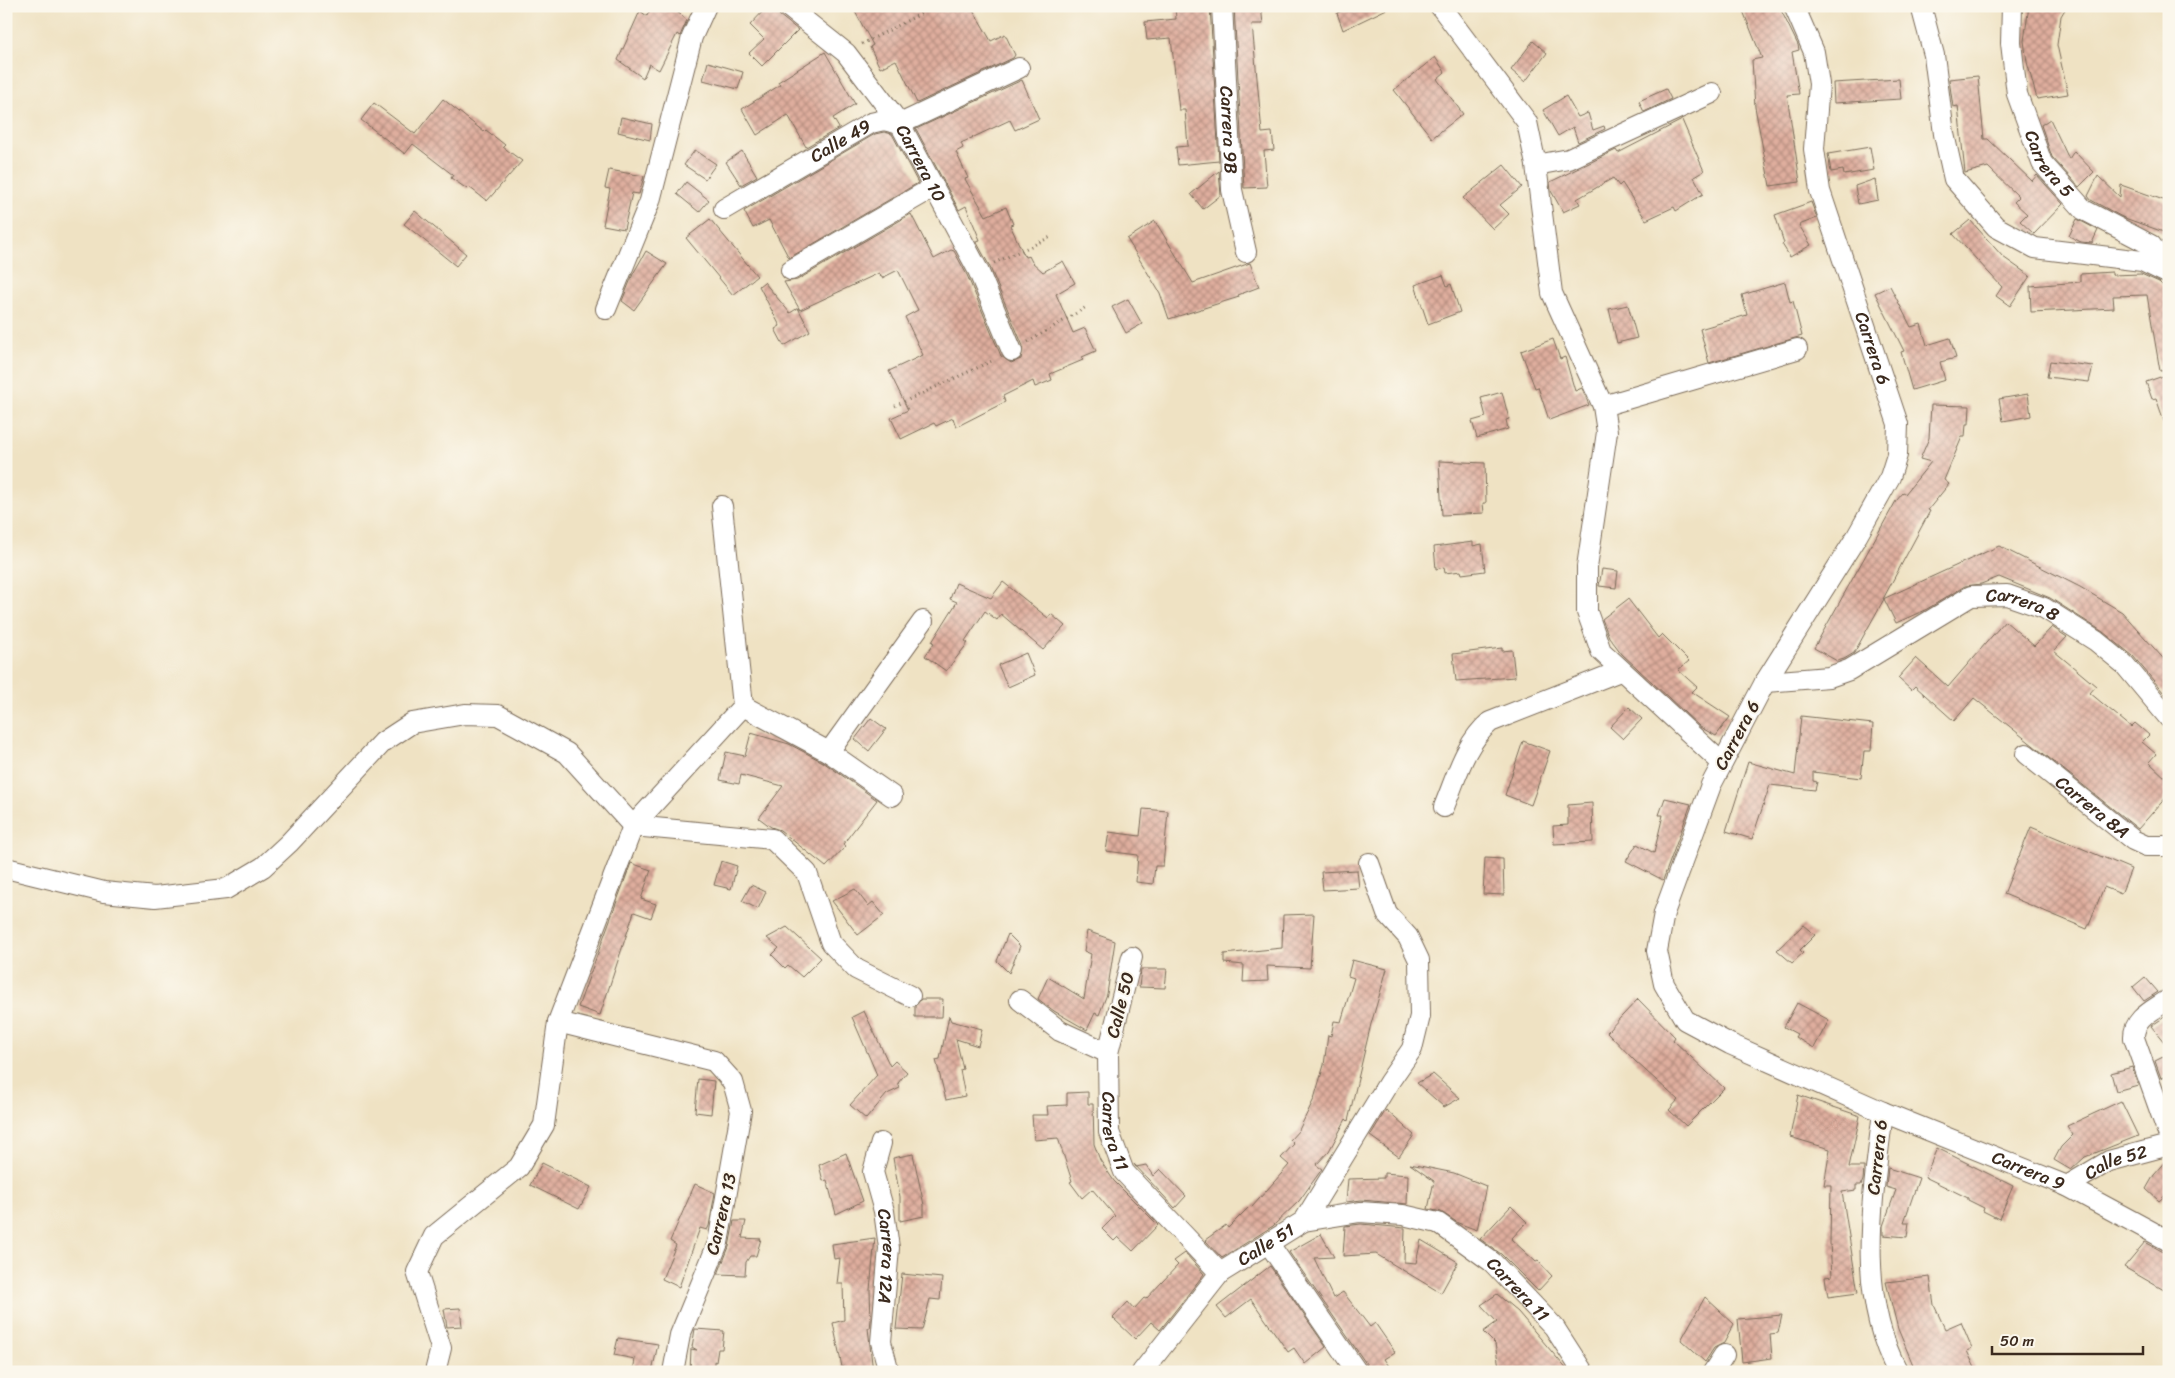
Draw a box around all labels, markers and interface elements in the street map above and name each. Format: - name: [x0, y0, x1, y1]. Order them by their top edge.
- street label: Carrera 9B: [1210, 85, 1247, 175]
- street label: Calle 49: [804, 110, 877, 172]
- street label: Carrera 10: [887, 118, 955, 208]
- street label: Carrera 5: [2015, 126, 2082, 205]
- street label: Carrera 6: [1845, 307, 1900, 389]
- street label: Carrera 8: [1985, 579, 2066, 630]
- street label: Carrera 6: [1705, 694, 1769, 776]
- street label: Carrera 8A: [2048, 767, 2137, 847]
- street label: Calle 50: [1096, 969, 1144, 1041]
- street label: Carrera 11: [1092, 1091, 1138, 1176]
- street label: Carrera 6: [1857, 1118, 1897, 1196]
- street label: Calle 52: [2078, 1135, 2151, 1188]
- street label: Carrera 9: [1987, 1141, 2070, 1200]
- street label: Carrera 13: [696, 1170, 746, 1258]
- street label: Carrera 12A: [868, 1207, 905, 1305]
- street label: Calle 51: [1231, 1214, 1301, 1275]
- street label: Carrera 11: [1479, 1249, 1558, 1330]
- scale bar: [1992, 1323, 2144, 1355]
- text: 50 m: [2000, 1328, 2035, 1354]

